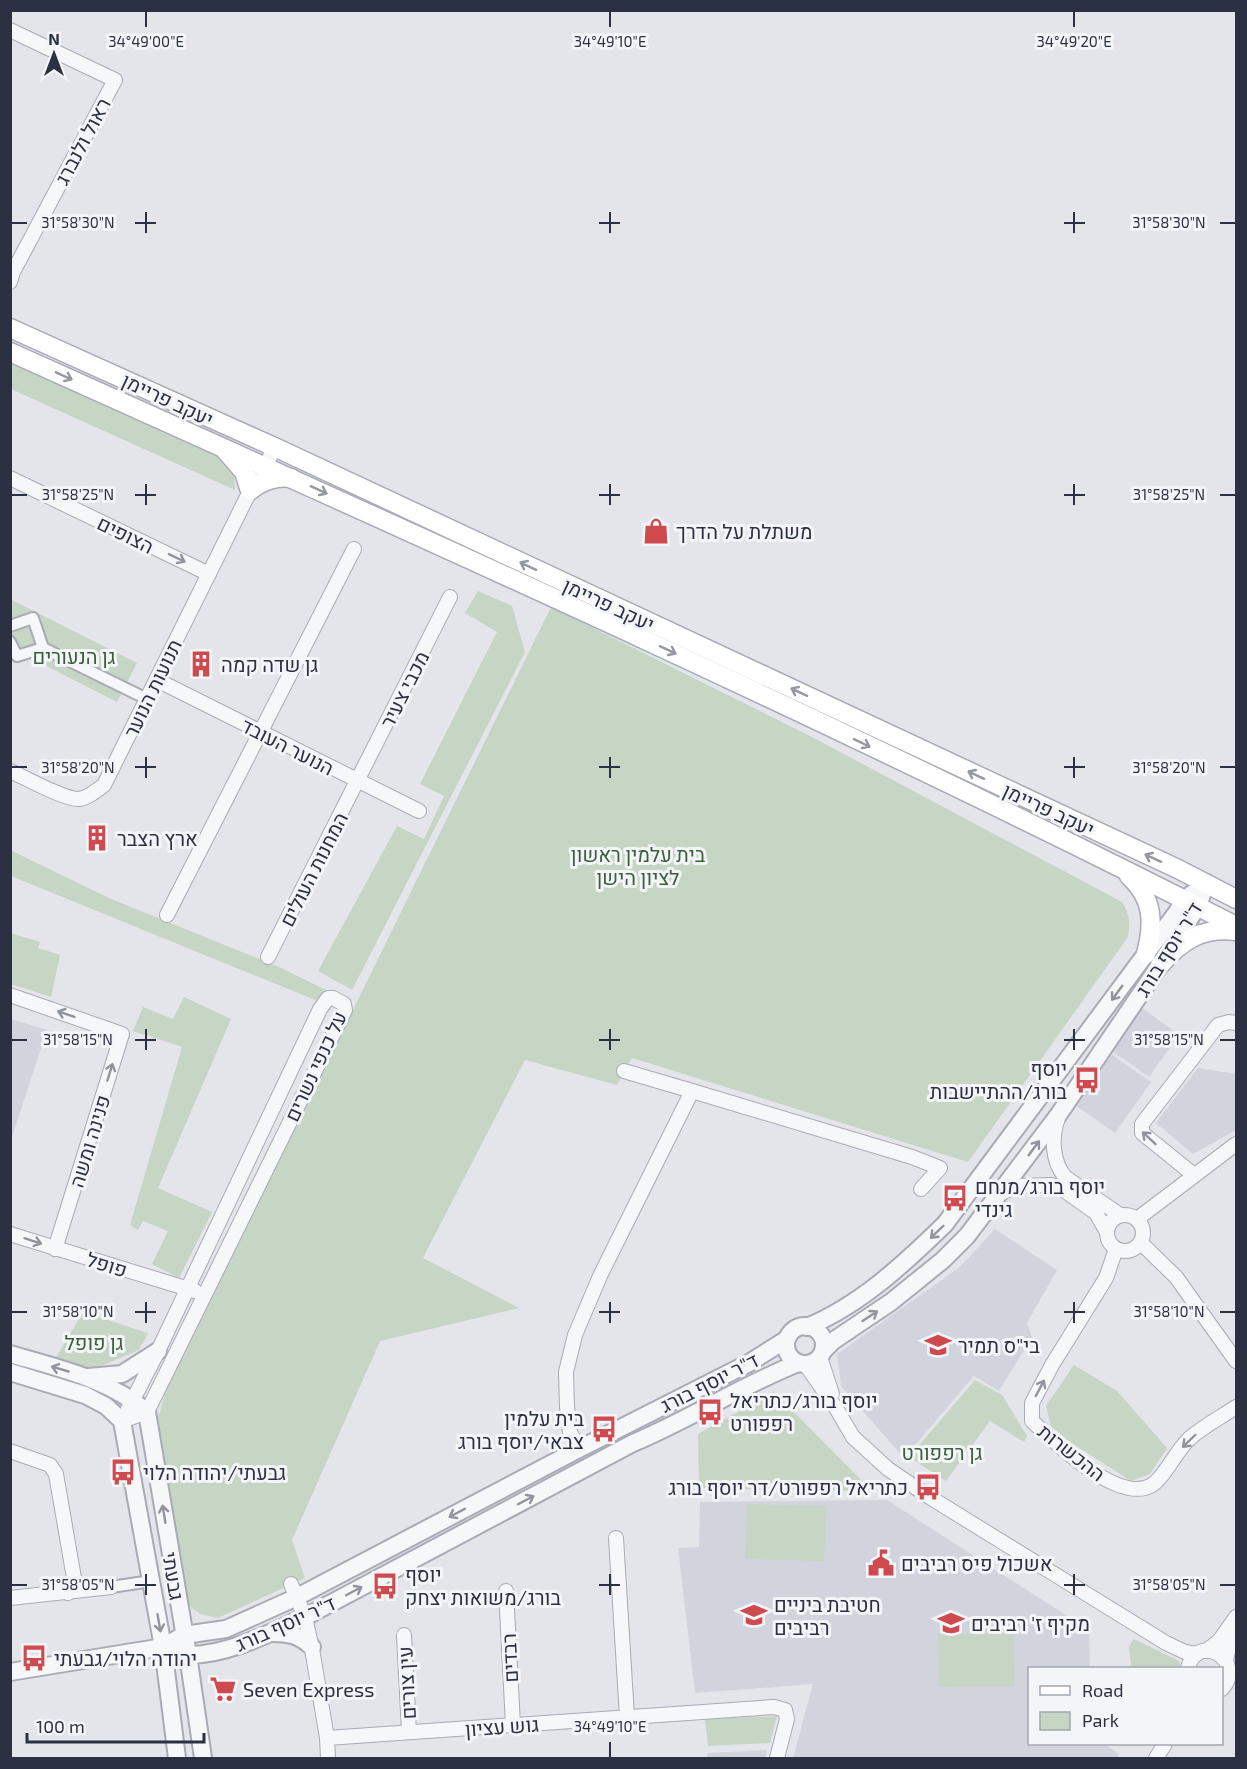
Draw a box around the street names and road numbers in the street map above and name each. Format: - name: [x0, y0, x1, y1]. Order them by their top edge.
- street label: ראול ולנברג: [49, 94, 115, 188]
- street label: יעקב פריימן: [119, 367, 217, 431]
- street label: הצופים: [94, 510, 158, 558]
- street label: יעקב פריימן: [560, 572, 658, 636]
- street label: תנועות הנוער: [118, 635, 186, 741]
- street label: מכבי צעיר: [375, 647, 433, 731]
- street label: הנוער העובד: [238, 712, 338, 780]
- street label: יעקב פריימן: [1000, 777, 1098, 841]
- street label: המחנות העולים: [274, 808, 352, 930]
- street label: ד"ר יוסף בורג: [1130, 897, 1206, 1001]
- street label: על כנפי נשרים: [279, 1007, 351, 1125]
- street label: פנינה ומשה: [64, 1092, 114, 1190]
- street label: פופל: [84, 1246, 130, 1282]
- street label: ד"ר יוסף בורג: [656, 1347, 762, 1417]
- street label: ההכשרות: [1034, 1418, 1110, 1486]
- street label: גבעתי: [158, 1550, 190, 1602]
- street label: ד"ר יוסף בורג: [231, 1590, 339, 1656]
- street label: רבדים: [496, 1633, 522, 1683]
- street label: עין צורים: [392, 1646, 420, 1720]
- street label: גוש עציון: [464, 1711, 540, 1741]

